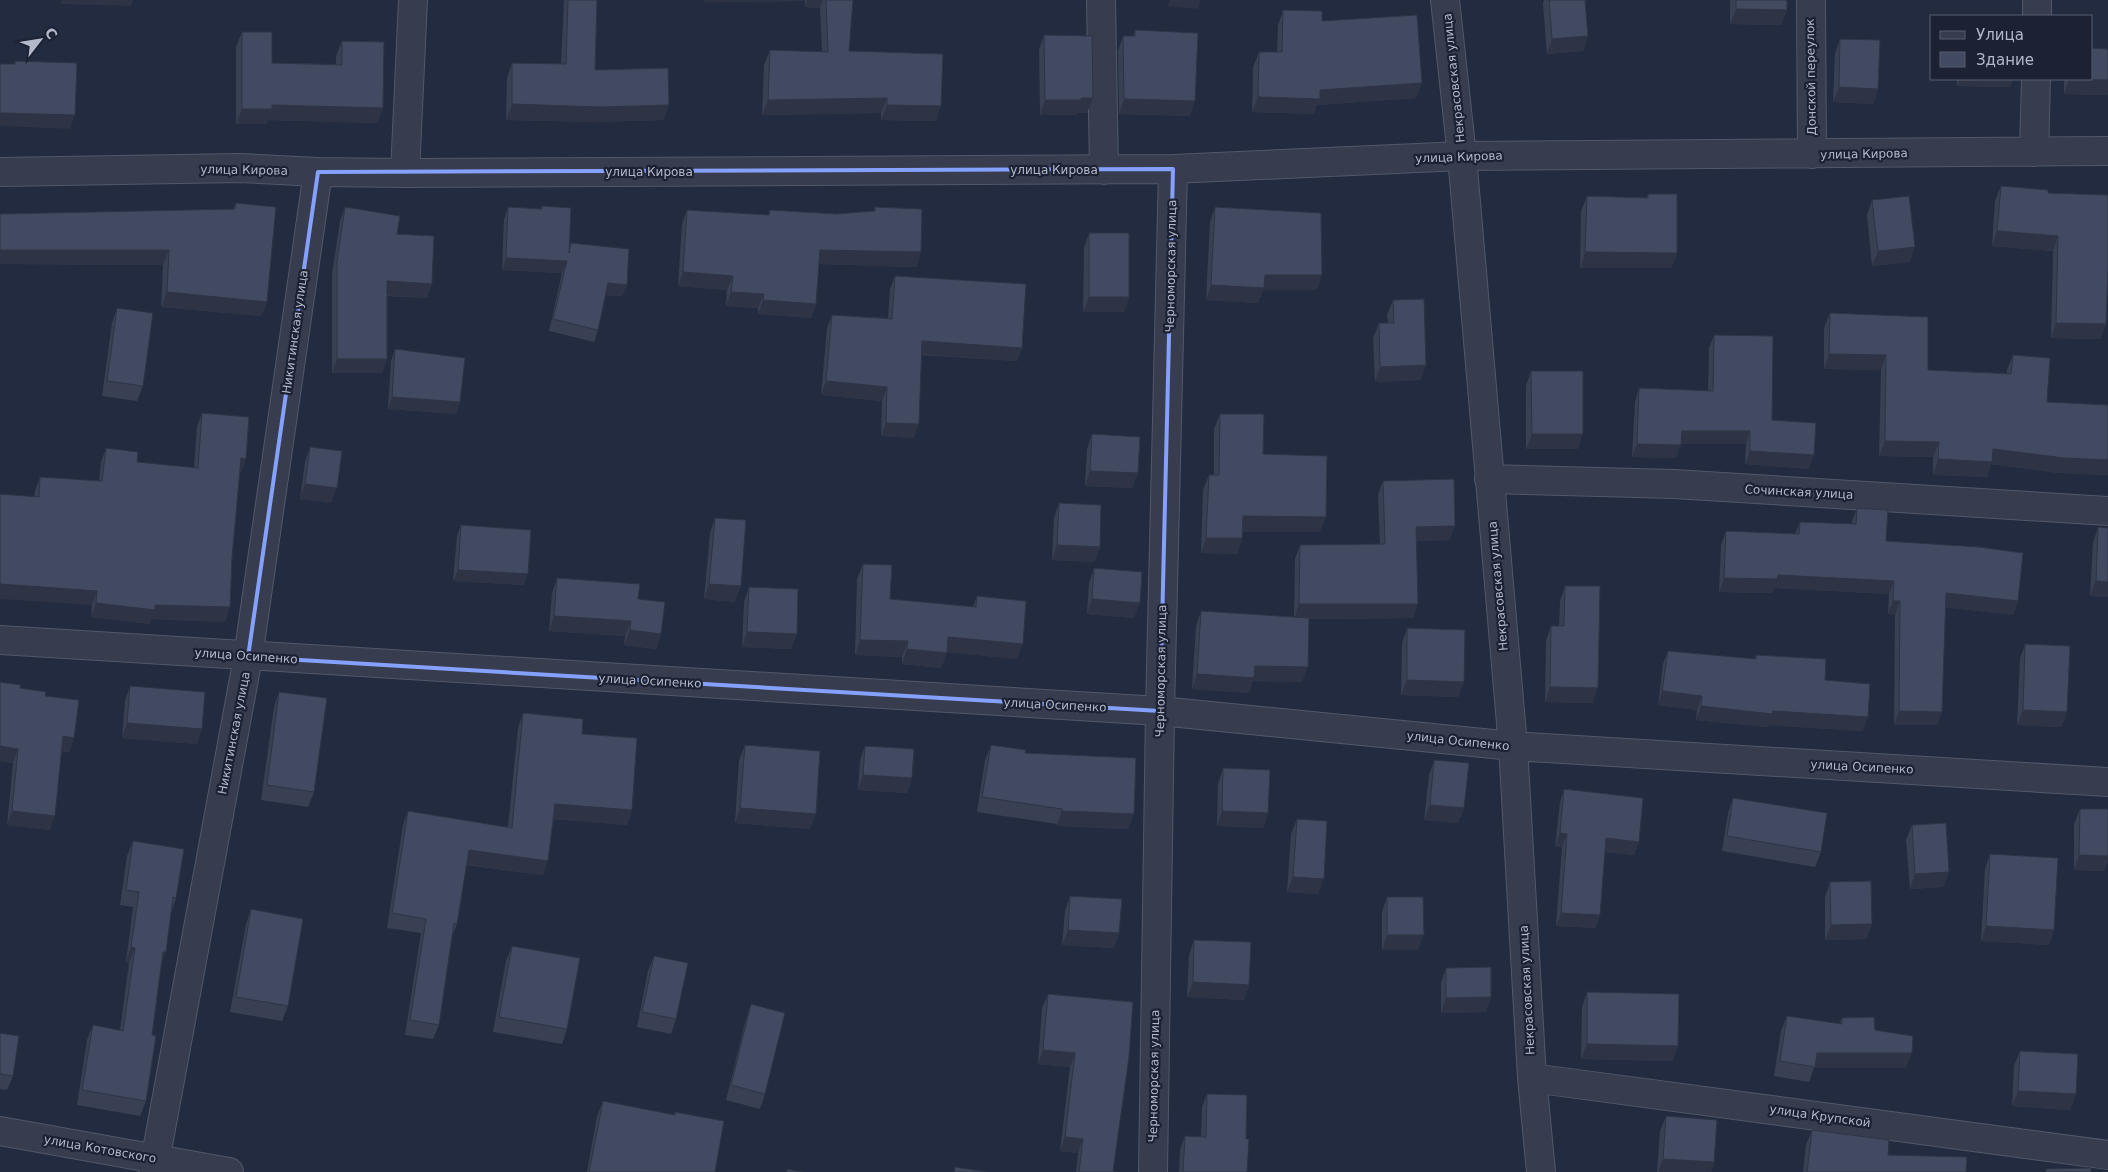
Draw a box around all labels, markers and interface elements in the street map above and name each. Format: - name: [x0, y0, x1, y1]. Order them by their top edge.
- street label: Некрасовская улица: [1440, 13, 1468, 143]
- north arrow: [15, 15, 65, 65]
- legend: [1930, 15, 2093, 80]
- street label: Донской переулок: [1803, 18, 1819, 136]
- text: С: [42, 25, 61, 42]
- text: Улица: [1976, 26, 2024, 44]
- text: Здание: [1976, 51, 2034, 69]
- street label: улица Кирова: [1820, 146, 1908, 162]
- street label: улица Кирова: [1415, 148, 1503, 166]
- street label: улица Кирова: [200, 162, 288, 178]
- street label: улица Кирова: [1010, 163, 1098, 177]
- street label: улица Кирова: [605, 165, 693, 179]
- street label: Черноморская улица: [1163, 200, 1179, 332]
- street label: Никитинская улица: [279, 269, 311, 395]
- street label: Сочинская улица: [1744, 482, 1854, 502]
- street label: Некрасовская улица: [1485, 521, 1511, 651]
- street label: Черноморская улица: [1153, 605, 1169, 737]
- street label: улица Осипенко: [194, 645, 298, 667]
- street label: Никитинская улица: [215, 670, 253, 796]
- street label: улица Осипенко: [598, 671, 702, 691]
- street label: улица Осипенко: [1003, 695, 1107, 715]
- street label: улица Осипенко: [1406, 729, 1510, 753]
- street label: улица Осипенко: [1810, 757, 1914, 777]
- street label: Некрасовская улица: [1517, 925, 1537, 1055]
- street label: Черноморская улица: [1146, 1010, 1162, 1142]
- street label: улица Крупской: [1769, 1102, 1871, 1130]
- street label: улица Котовского: [43, 1132, 157, 1166]

